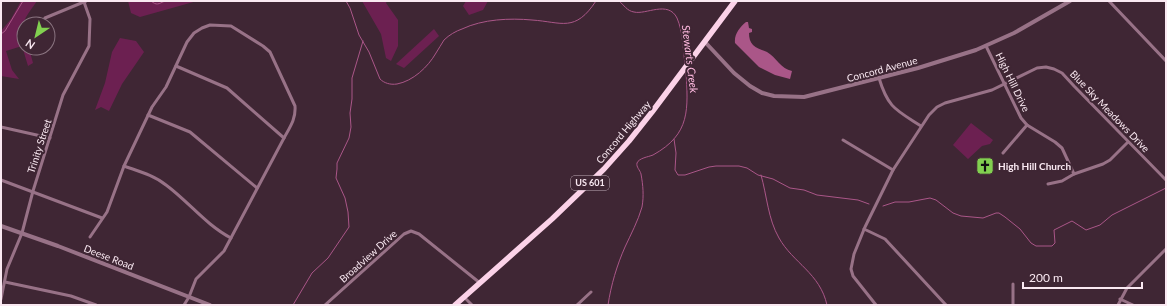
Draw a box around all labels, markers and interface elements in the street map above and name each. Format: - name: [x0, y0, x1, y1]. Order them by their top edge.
- north arrow: [16, 16, 56, 56]
- water label: Stewarts Creek: [680, 24, 701, 95]
- text: N: [23, 37, 37, 52]
- street label: High Hill Drive: [993, 50, 1033, 114]
- street label: Concord Avenue: [845, 54, 919, 84]
- street label: Blue Sky Meadows Drive: [1068, 68, 1152, 154]
- street label: Concord Highway: [593, 98, 653, 166]
- street label: Trinity Street: [25, 117, 54, 175]
- church icon: High Hill Church: [975, 156, 995, 176]
- place label: High Hill Church: [998, 160, 1071, 172]
- road number: US 601: [571, 176, 609, 190]
- street label: Broadview Drive: [337, 227, 399, 285]
- street label: Deese Road: [82, 242, 136, 272]
- scale bar: [1023, 264, 1142, 290]
- text: 200 m: [1029, 270, 1063, 285]

